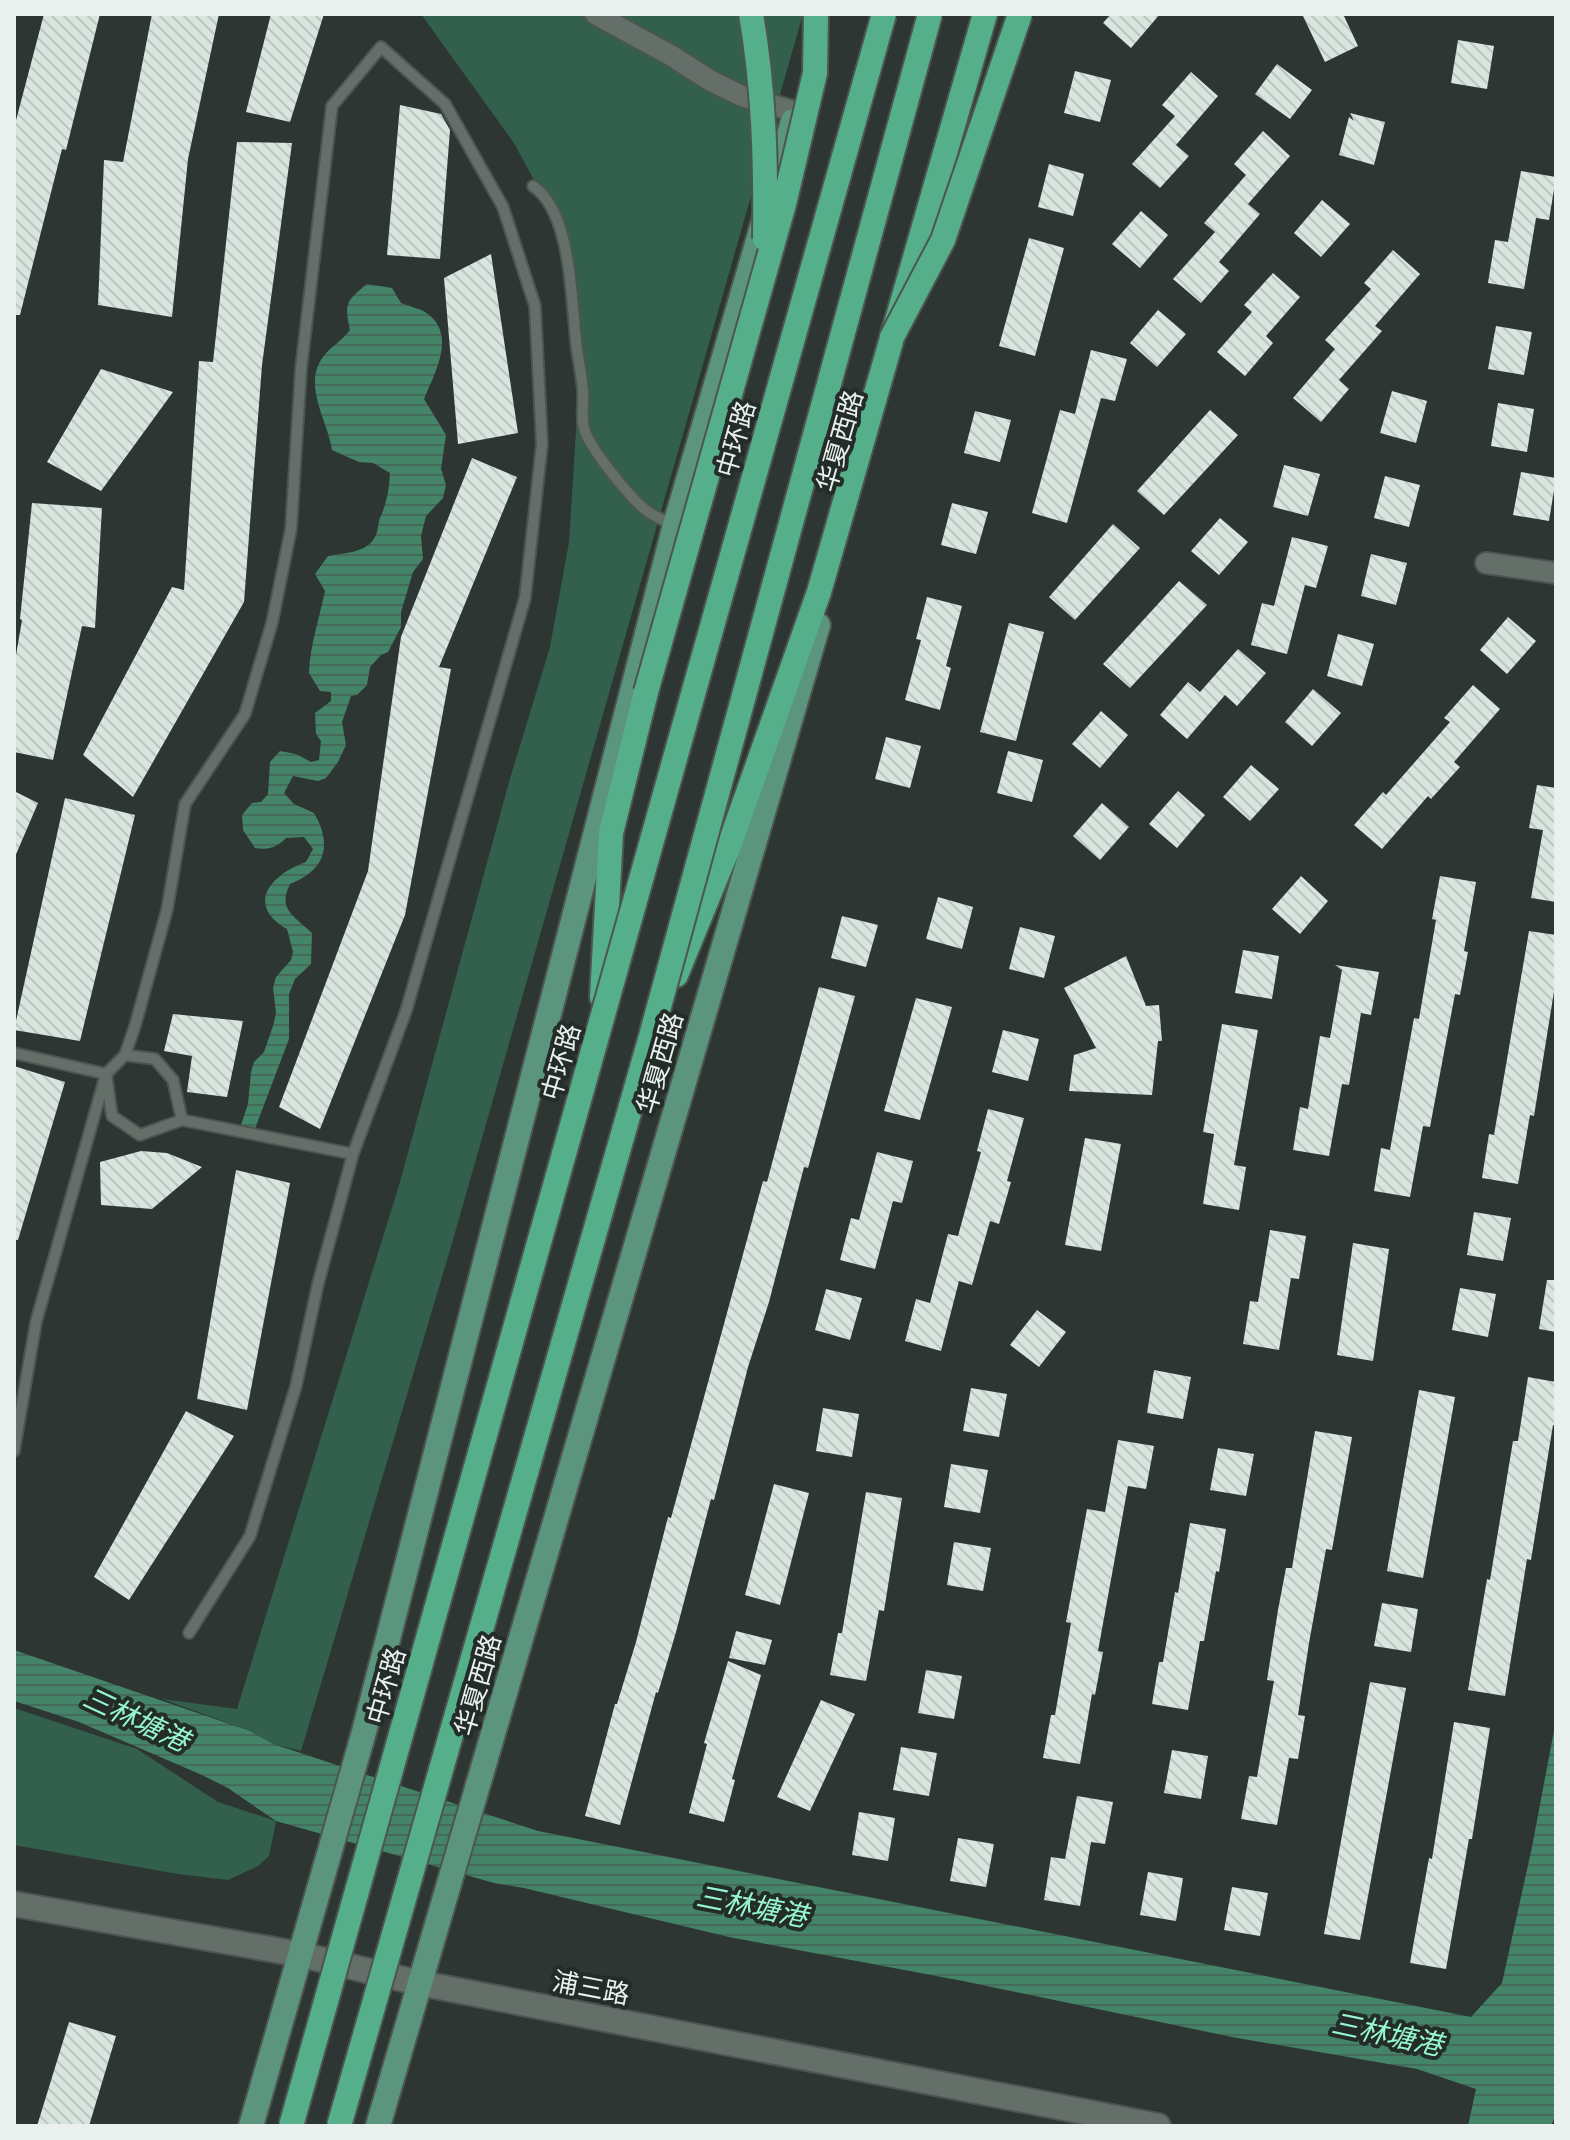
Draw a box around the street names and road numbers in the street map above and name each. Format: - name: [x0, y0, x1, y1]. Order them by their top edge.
- street label: 华夏西路: [811, 387, 870, 495]
- street label: 中环路: [711, 397, 762, 481]
- street label: 华夏西路: [631, 1009, 690, 1117]
- street label: 中环路: [536, 1020, 587, 1104]
- street label: 华夏西路: [449, 1631, 508, 1739]
- street label: 中环路: [361, 1644, 412, 1728]
- street label: 浦三路: [550, 1966, 632, 2011]

